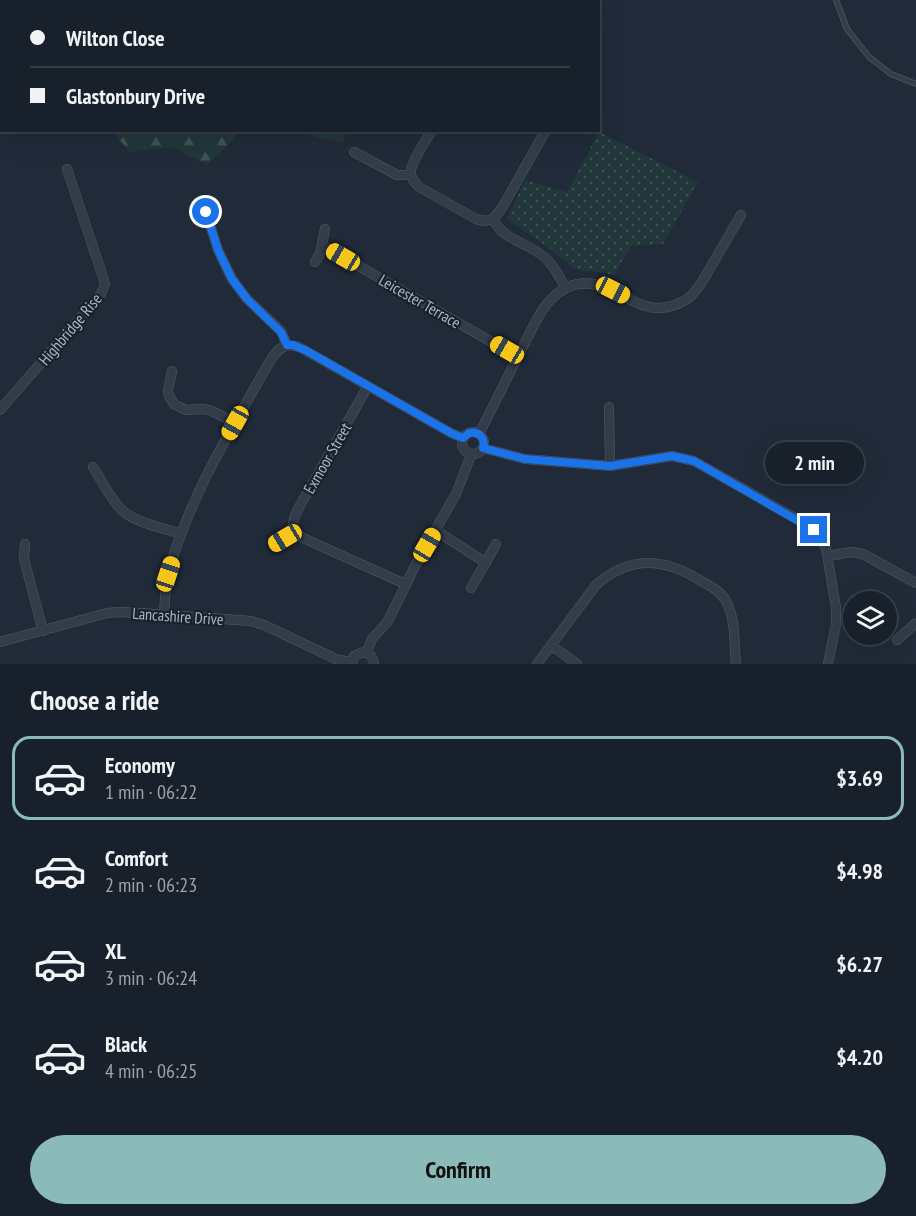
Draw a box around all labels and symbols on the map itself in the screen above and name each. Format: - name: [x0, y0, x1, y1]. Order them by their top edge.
- route start: [192, 198, 219, 225]
- car: [323, 240, 363, 274]
- street label: Leicester Terrace: [376, 270, 464, 332]
- car: [593, 274, 633, 306]
- street label: Highbridge Rise: [34, 289, 106, 369]
- car: [487, 333, 527, 367]
- car: [218, 403, 252, 443]
- street label: Exmoor Street: [299, 418, 356, 497]
- callout: 2 min: [764, 443, 864, 485]
- route end: [800, 516, 827, 543]
- car: [265, 521, 305, 555]
- car: [410, 525, 444, 565]
- car: [154, 554, 182, 594]
- street label: Lancashire Drive: [132, 603, 224, 629]

